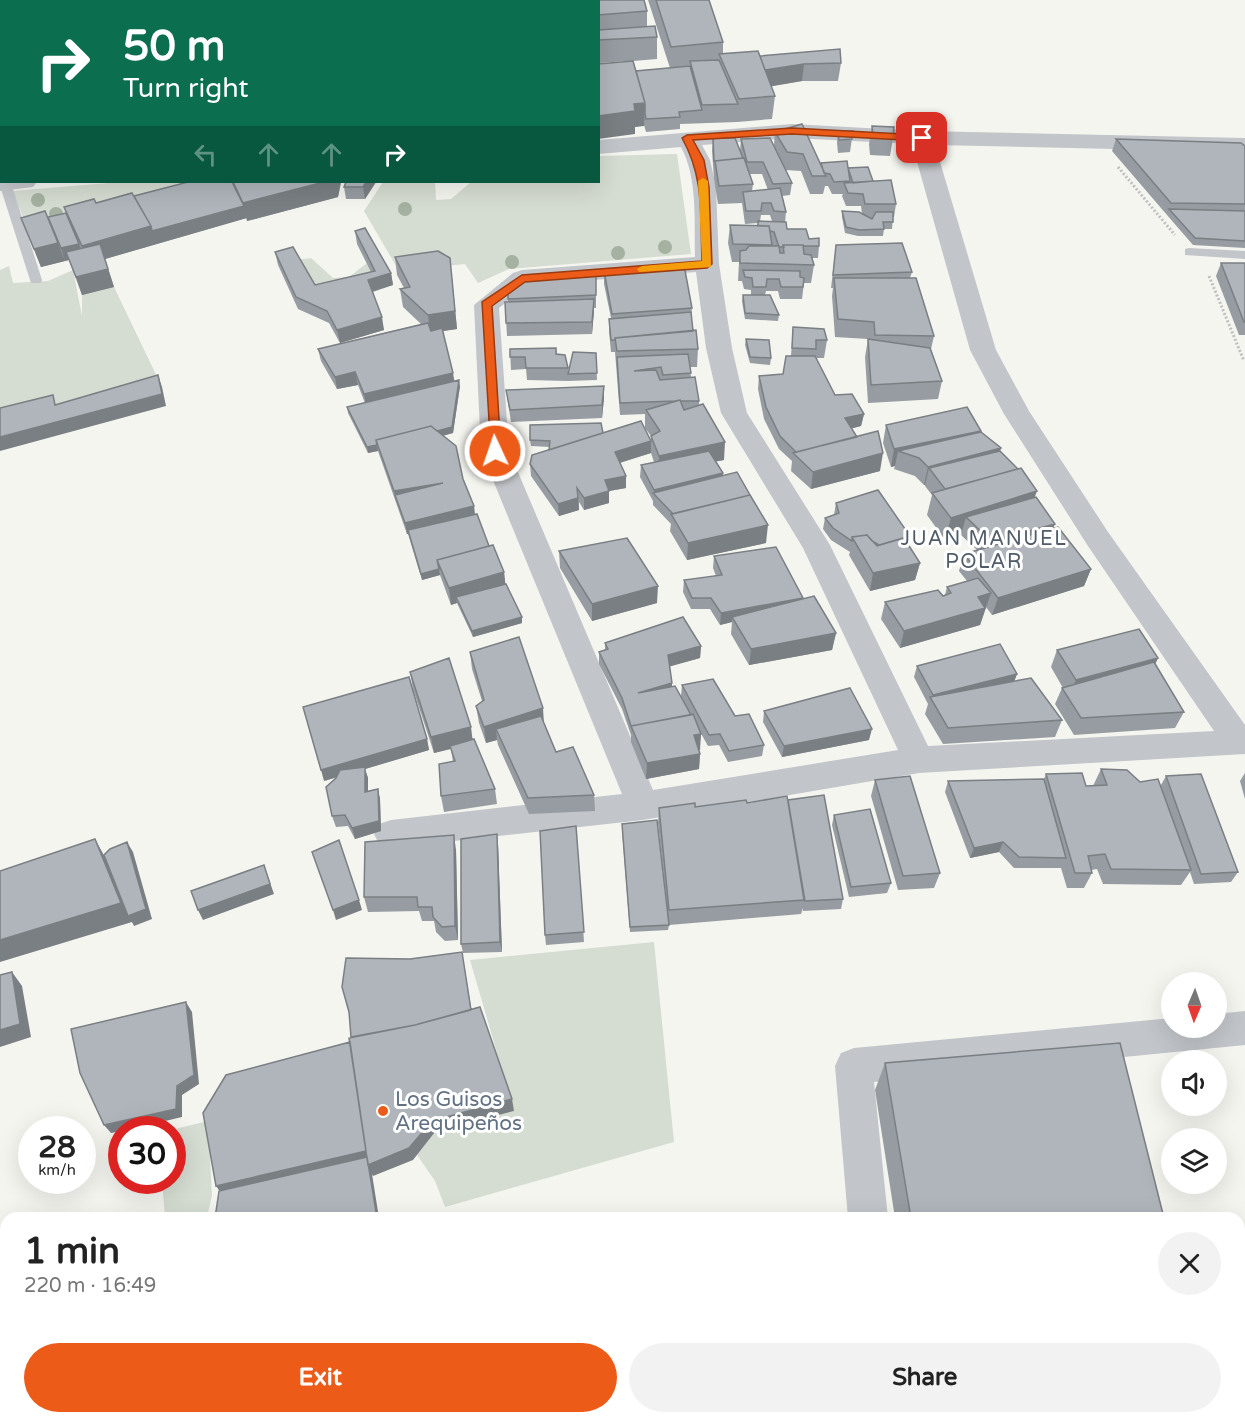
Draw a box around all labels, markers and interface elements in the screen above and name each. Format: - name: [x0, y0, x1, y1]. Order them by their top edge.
- text: 50 m: [123, 21, 225, 72]
- icon: right: [24, 24, 102, 102]
- text: Turn right: [123, 72, 249, 105]
- pin: [896, 112, 947, 163]
- icon: arrive: [905, 121, 938, 154]
- icon: left: [189, 138, 222, 171]
- icon: ahead: [252, 138, 285, 171]
- icon: ahead: [315, 138, 348, 171]
- icon: right: [378, 138, 411, 171]
- position arrow: [463, 419, 527, 483]
- district label: JUAN MANUEL POLAR: [901, 527, 1067, 574]
- north arrow: [1161, 972, 1227, 1038]
- map controls: [1161, 972, 1227, 1194]
- button: sound: [1161, 1050, 1227, 1116]
- place label: Los Guisos Arequipeños: [395, 1087, 522, 1136]
- marker: Los Guisos Arequipeños: [376, 1104, 390, 1118]
- speed limit sign: 30: [108, 1116, 186, 1194]
- button: layers: [1161, 1128, 1227, 1194]
- text: 28: [38, 1129, 76, 1166]
- text: km/h: [38, 1161, 76, 1179]
- text: 1 min: [24, 1230, 120, 1273]
- button: close: [1158, 1232, 1221, 1295]
- text: 220 m · 16:49: [24, 1274, 156, 1298]
- button: Exit: [24, 1343, 617, 1412]
- button: Share: [629, 1343, 1221, 1412]

